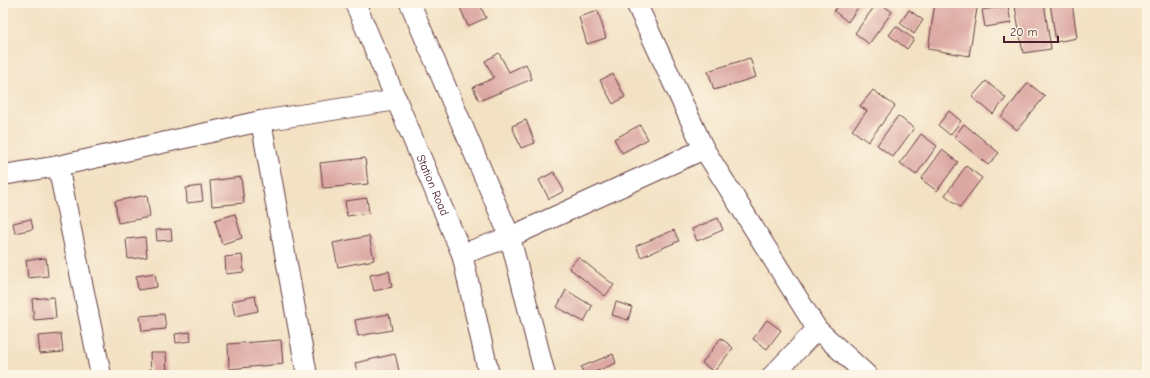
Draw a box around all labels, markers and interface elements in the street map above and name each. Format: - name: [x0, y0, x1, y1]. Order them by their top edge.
- scale bar: [1004, 18, 1058, 44]
- text: 20 m: [1010, 25, 1038, 39]
- street label: Station Road: [413, 152, 452, 218]

